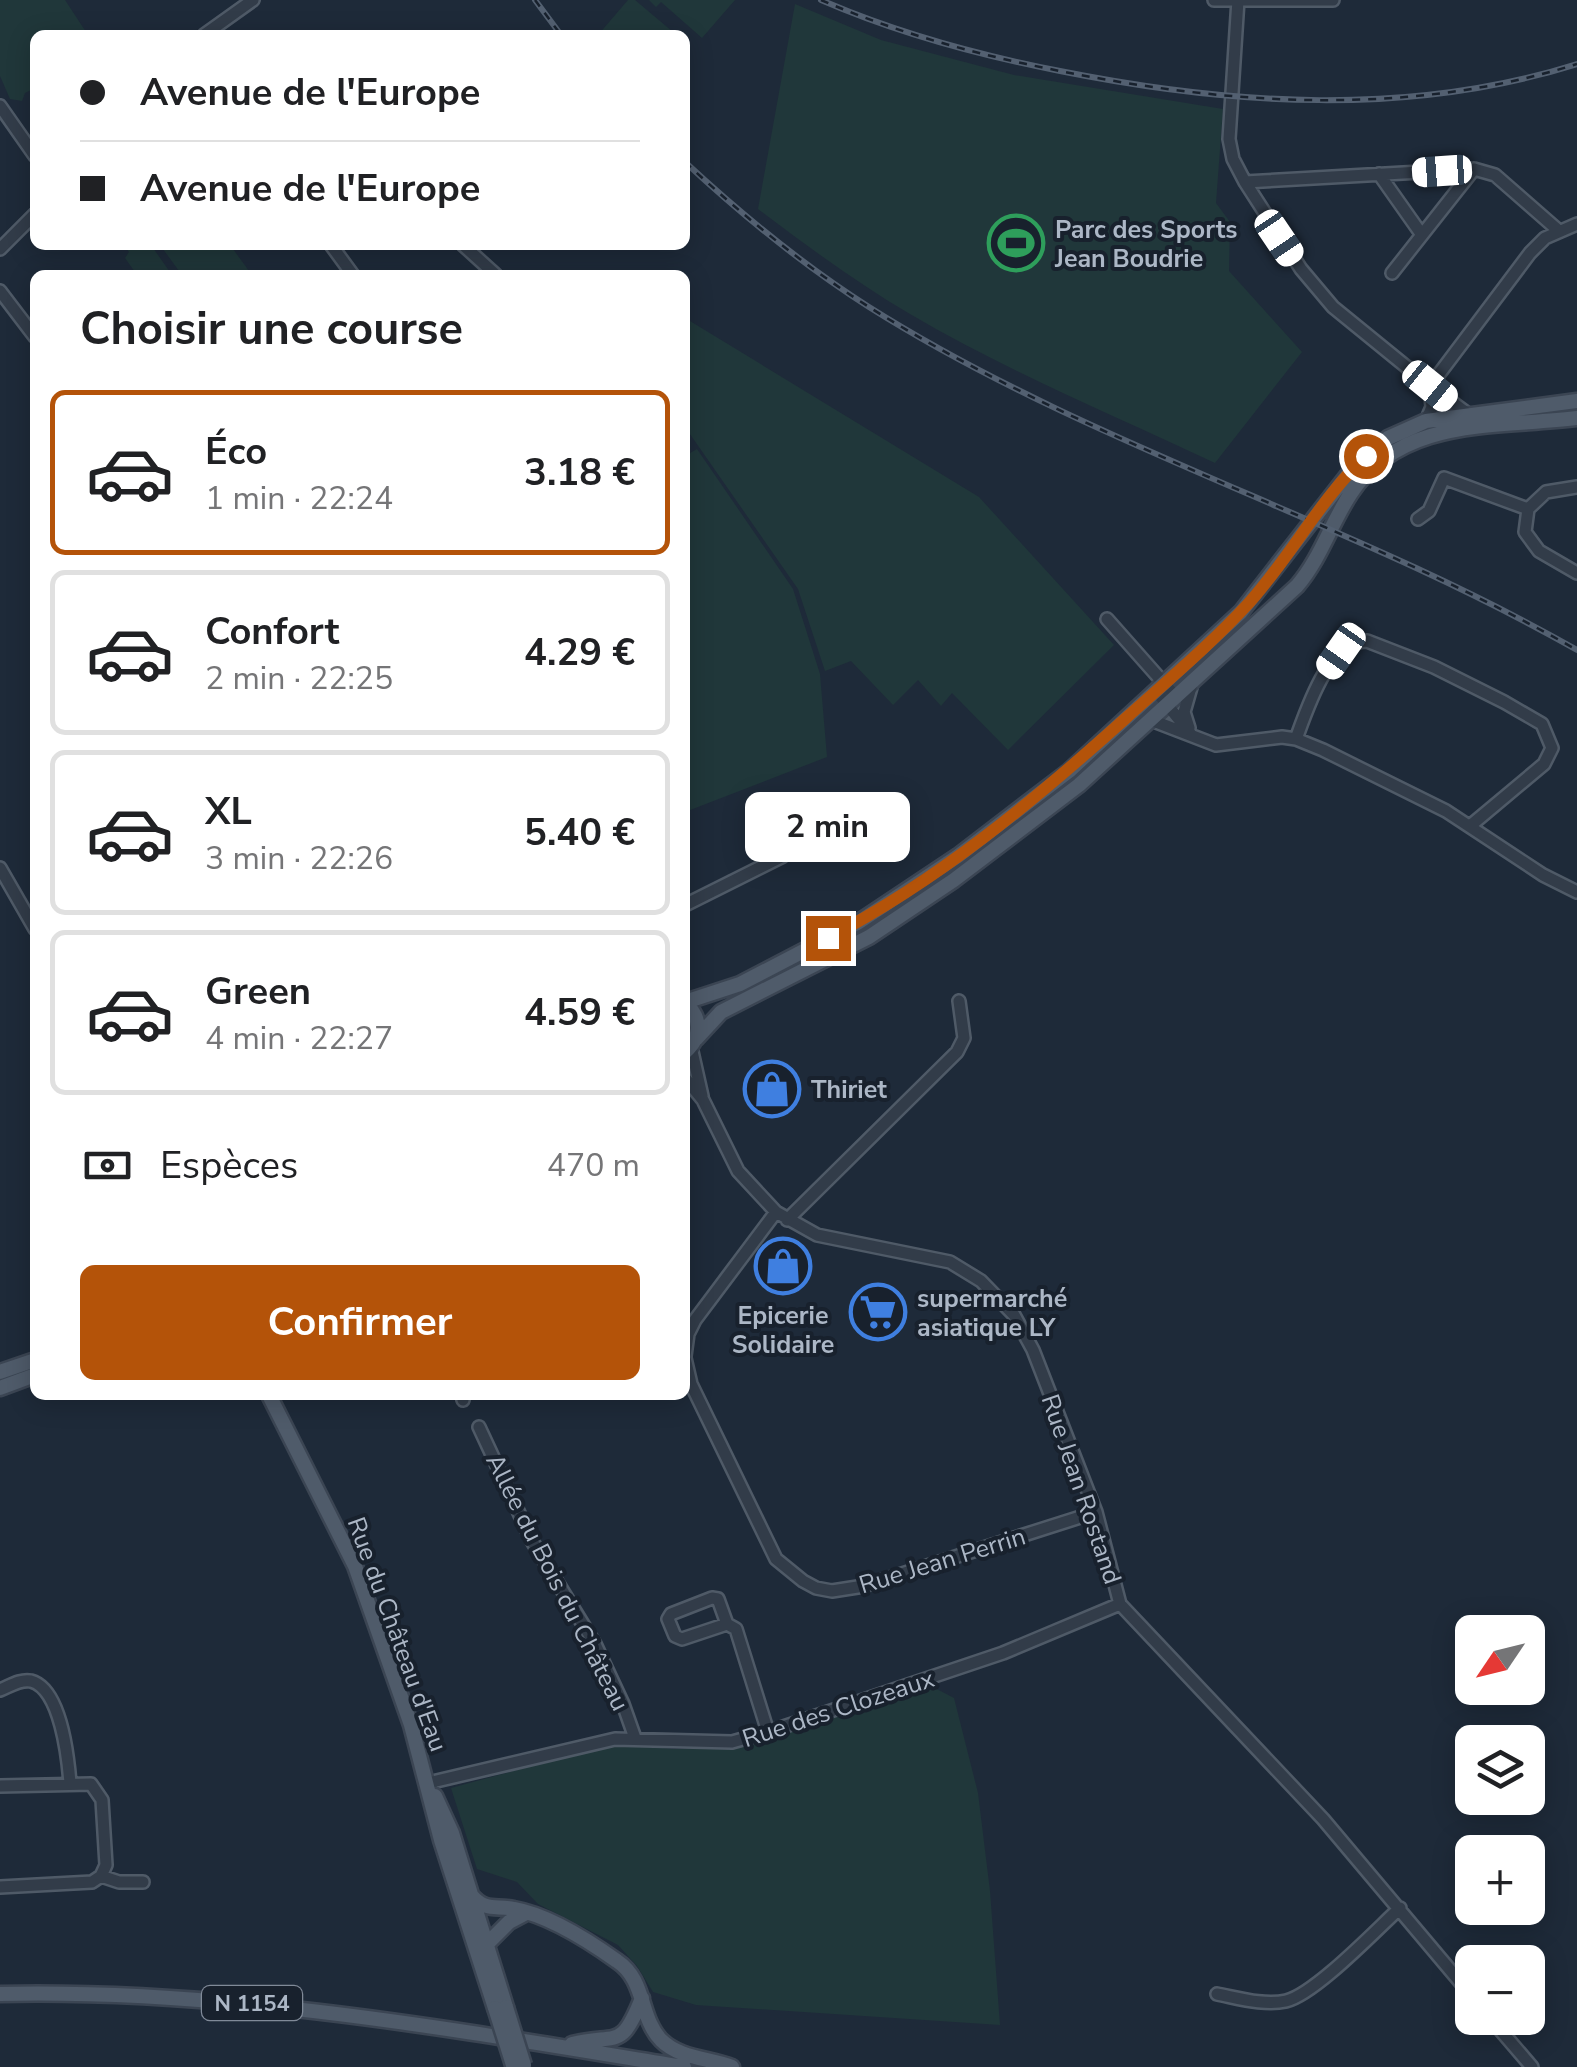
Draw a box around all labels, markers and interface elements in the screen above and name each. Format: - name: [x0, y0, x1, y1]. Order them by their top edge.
- text: Avenue de l'Europe: [140, 67, 480, 118]
- car: [1411, 154, 1473, 188]
- text: Avenue de l'Europe: [140, 163, 480, 214]
- car: [1250, 205, 1308, 271]
- sports icon: Parc des Sports Jean Boudrie: [986, 213, 1046, 273]
- place label: Parc des Sports Jean Boudrie: [1054, 213, 1238, 276]
- text: Choisir une course: [80, 299, 463, 360]
- car: [1397, 355, 1463, 417]
- text: Éco: [205, 426, 267, 477]
- icon: car: [85, 428, 175, 518]
- route start: [1344, 434, 1389, 479]
- text: 3.18 €: [524, 447, 635, 498]
- text: 1 min · 22:24: [205, 477, 393, 520]
- text: Confort: [205, 606, 339, 657]
- icon: car: [85, 608, 175, 698]
- car: [1312, 618, 1370, 684]
- text: 4.29 €: [524, 627, 635, 678]
- text: 2 min · 22:25: [205, 657, 393, 700]
- text: XL: [205, 786, 252, 837]
- icon: car: [85, 788, 175, 878]
- callout: 2 min: [746, 793, 910, 863]
- text: 2 min: [786, 805, 869, 848]
- text: 5.40 €: [524, 807, 635, 858]
- text: 3 min · 22:26: [205, 837, 393, 880]
- route end: [806, 916, 851, 961]
- text: Green: [205, 966, 311, 1017]
- icon: car: [85, 968, 175, 1058]
- text: 4.59 €: [524, 987, 635, 1038]
- text: 4 min · 22:27: [205, 1017, 393, 1060]
- shop icon: Thiriet: [742, 1059, 802, 1119]
- place label: Thiriet: [811, 1073, 887, 1107]
- icon: cash: [80, 1138, 135, 1193]
- text: Espèces: [160, 1140, 298, 1191]
- text: 470 m: [547, 1144, 640, 1187]
- shop icon: Epicerie Solidaire: [753, 1236, 813, 1296]
- button: Confirmer: [80, 1265, 640, 1380]
- supermarket icon: supermarché asiatique LY: [848, 1282, 908, 1342]
- place label: supermarché asiatique LY: [917, 1282, 1067, 1345]
- place label: Epicerie Solidaire: [732, 1299, 834, 1362]
- street label: Rue Jean Rostand: [1033, 1390, 1129, 1589]
- street label: Allée du Bois du Château: [477, 1448, 637, 1717]
- street label: Rue du Château d'Eau: [339, 1512, 455, 1756]
- street label: Rue Jean Perrin: [855, 1520, 1030, 1602]
- north arrow: [1455, 1615, 1545, 1705]
- map controls: [1455, 1615, 1545, 2035]
- street label: Rue des Clozeaux: [738, 1662, 939, 1756]
- button: layers: [1455, 1725, 1545, 1815]
- button: +: [1455, 1835, 1545, 1925]
- button: −: [1455, 1945, 1545, 2035]
- road number: N 1154: [202, 1986, 302, 2020]

